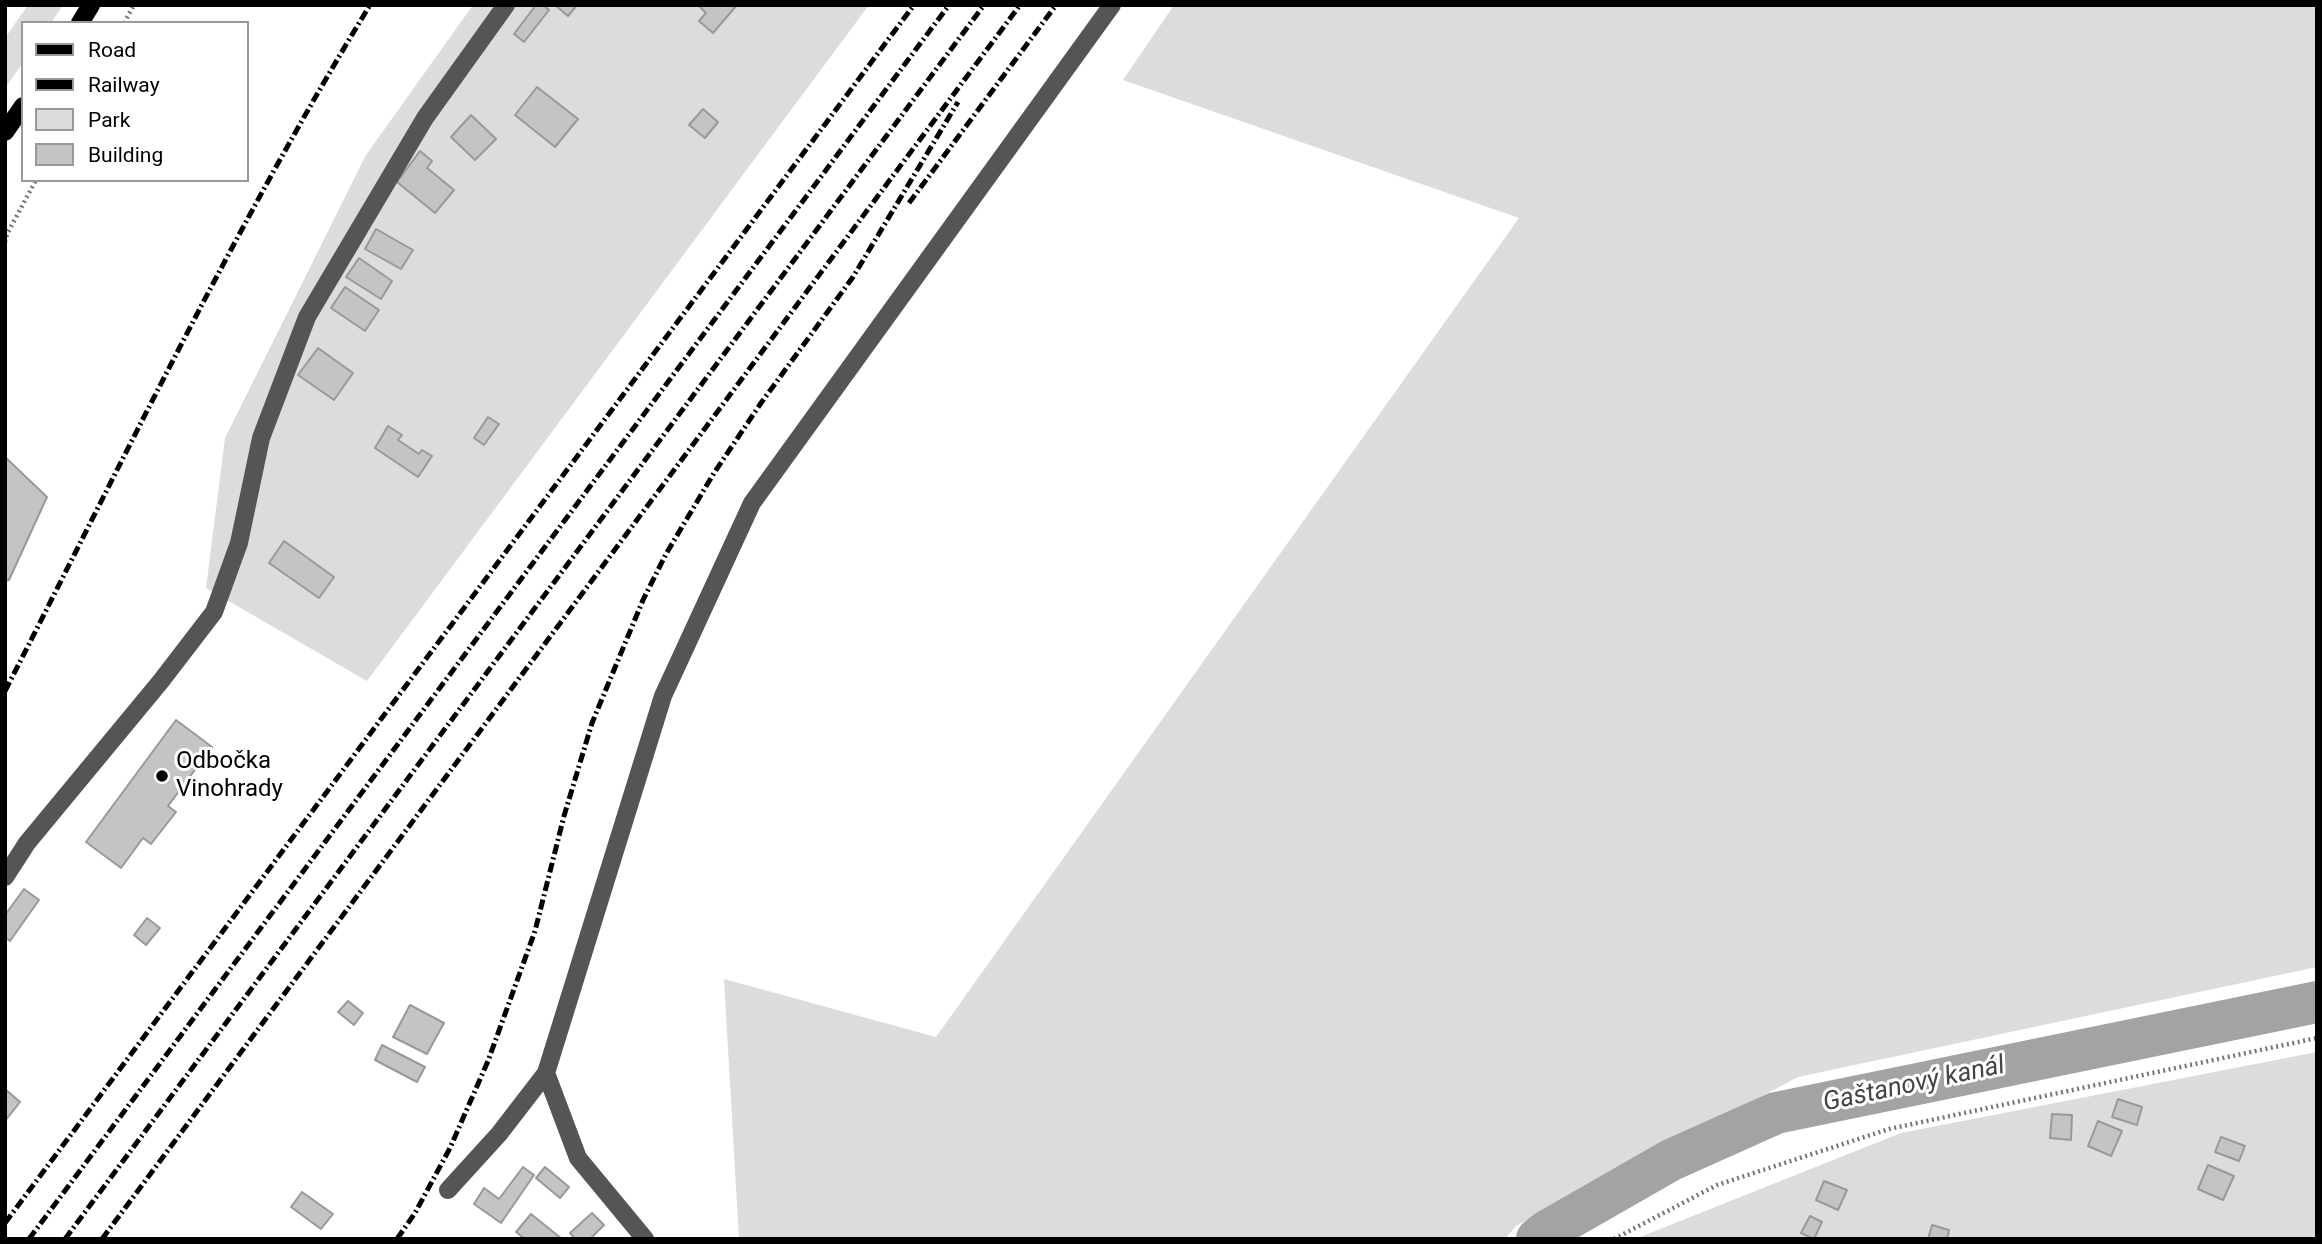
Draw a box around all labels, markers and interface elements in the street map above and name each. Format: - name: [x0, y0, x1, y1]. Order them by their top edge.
- legend: [21, 21, 248, 182]
- text: Road: [88, 38, 136, 62]
- text: Railway: [88, 73, 160, 97]
- text: Park: [88, 108, 130, 132]
- text: Building: [88, 143, 163, 167]
- place label: Odbočka Vinohrady: [176, 748, 283, 804]
- marker: Odbočka Vinohrady: [154, 768, 170, 784]
- water label: Gaštanový kanál: [1820, 1051, 2008, 1119]

